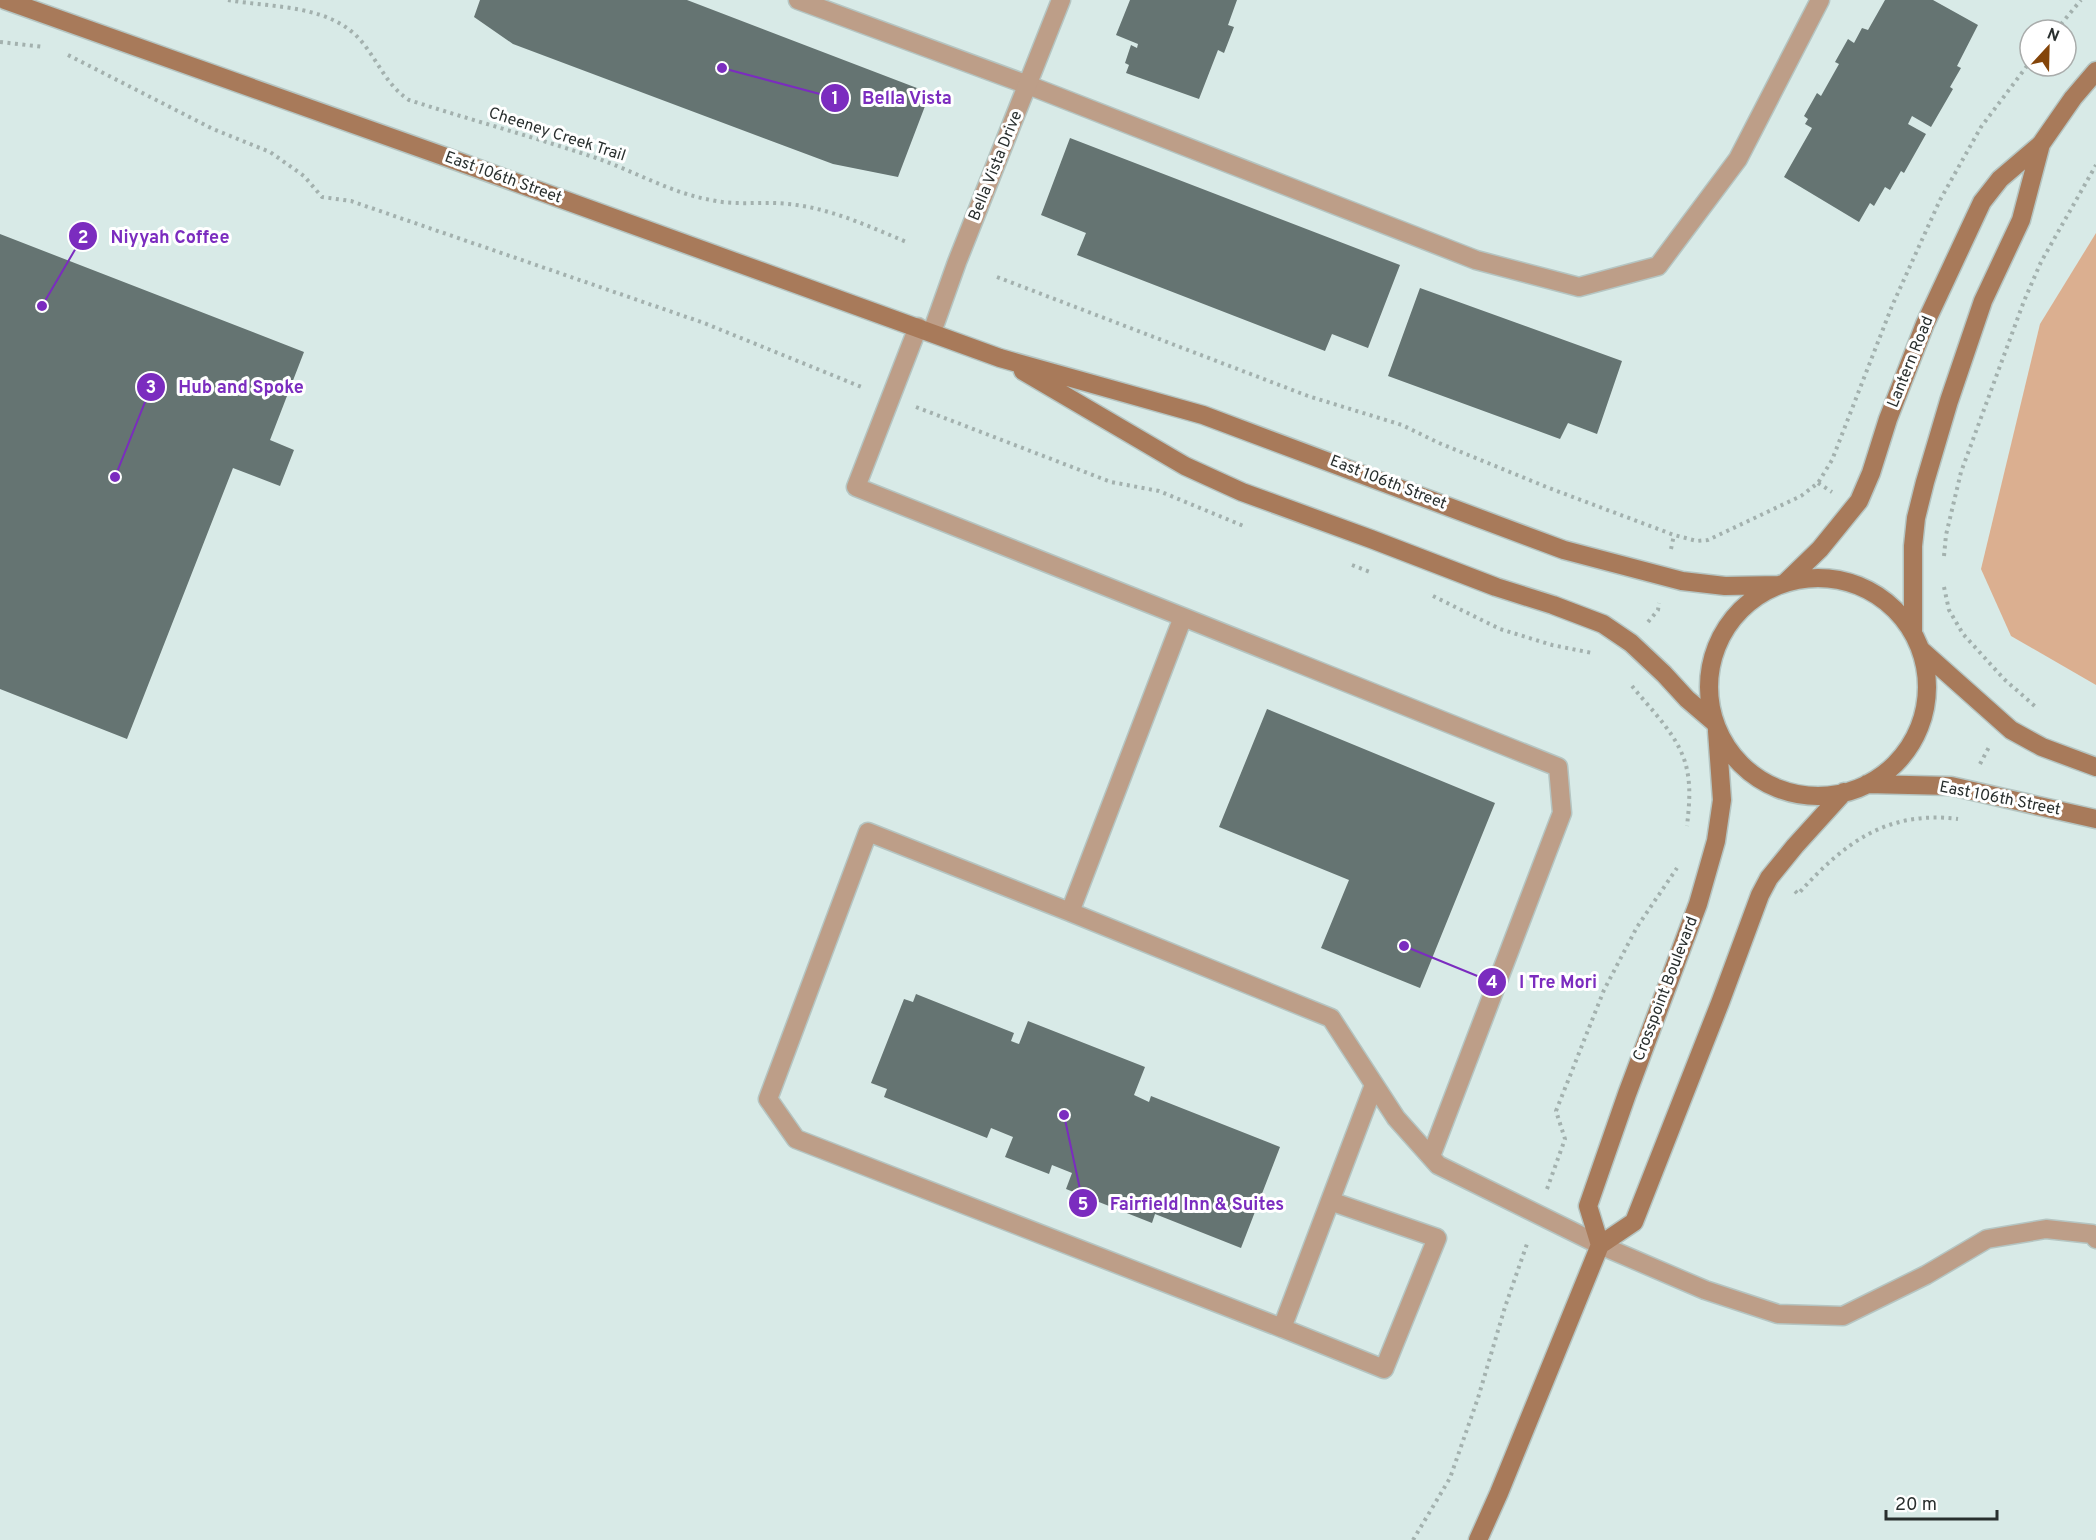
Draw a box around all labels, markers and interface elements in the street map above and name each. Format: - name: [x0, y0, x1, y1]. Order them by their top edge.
- north arrow: [2018, 18, 2078, 78]
- text: N: [2044, 25, 2062, 47]
- callout: Bella Vista: [820, 80, 964, 116]
- text: 1: [831, 88, 839, 111]
- text: Bella Vista: [862, 88, 952, 111]
- street label: Cheeney Creek Trail: [486, 103, 628, 167]
- street label: Bella Vista Drive: [965, 108, 1027, 224]
- street label: East 106th Street: [442, 147, 564, 209]
- callout: Niyyah Coffee: [68, 218, 241, 254]
- text: 2: [77, 227, 89, 250]
- text: Niyyah Coffee: [111, 227, 229, 250]
- street label: Lantern Road: [1884, 313, 1938, 411]
- callout: Hub and Spoke: [136, 369, 316, 405]
- text: 3: [146, 377, 156, 400]
- text: Hub and Spoke: [178, 377, 304, 400]
- street label: East 106th Street: [1327, 452, 1449, 514]
- street label: East 106th Street: [1938, 777, 2062, 821]
- street label: Crosspoint Boulevard: [1629, 914, 1703, 1064]
- callout: I Tre Mori: [1477, 964, 1609, 1000]
- text: 4: [1486, 972, 1498, 995]
- text: I Tre Mori: [1519, 972, 1597, 995]
- callout: Fairfield Inn & Suites: [1068, 1185, 1297, 1221]
- text: 5: [1078, 1194, 1089, 1217]
- text: Fairfield Inn & Suites: [1110, 1194, 1284, 1217]
- scale bar: [1886, 1483, 1997, 1521]
- text: 20 m: [1895, 1494, 1937, 1517]

